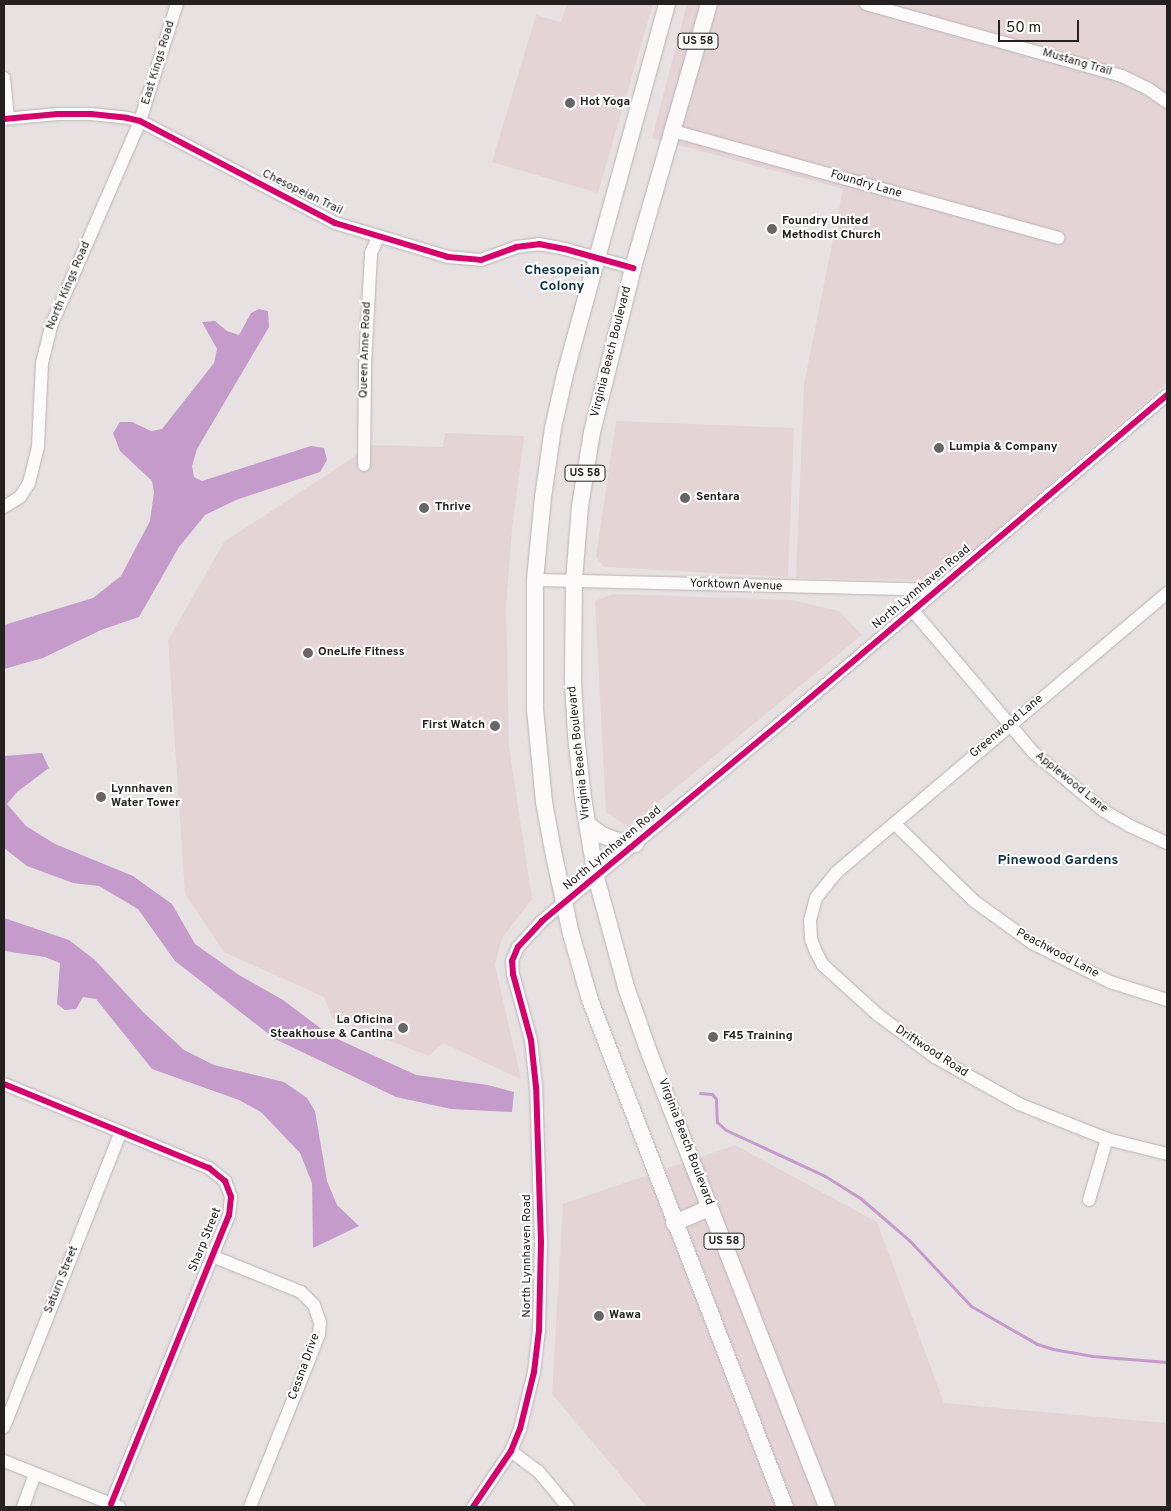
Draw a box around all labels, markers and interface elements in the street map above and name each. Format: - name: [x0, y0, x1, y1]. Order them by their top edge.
- scale bar: [1001, 10, 1082, 42]
- street label: East Kings Road: [139, 19, 179, 107]
- text: 50 m: [1006, 19, 1041, 38]
- road number: US 58: [677, 32, 719, 49]
- street label: Mustang Trail: [1040, 46, 1114, 80]
- place label: Hot Yoga: [580, 96, 631, 110]
- marker: Hot Yoga: [564, 97, 576, 109]
- street label: Chesopeian Trail: [259, 167, 345, 219]
- street label: Foundry Lane: [829, 168, 903, 202]
- place label: Foundry United Methodist Church: [782, 215, 881, 243]
- marker: Foundry United Methodist Church: [766, 223, 778, 235]
- street label: North Kings Road: [44, 240, 94, 332]
- district label: Chesopeian Colony: [524, 263, 600, 296]
- street label: Virginia Beach Boulevard: [589, 285, 635, 419]
- street label: Queen Anne Road: [357, 301, 375, 399]
- place label: Lumpia & Company: [949, 441, 1057, 455]
- marker: Lumpia & Company: [933, 442, 945, 454]
- road number: US 58: [564, 464, 606, 482]
- marker: Sentara: [678, 491, 692, 505]
- place label: Sentara: [696, 491, 740, 505]
- marker: Thrive: [417, 501, 431, 515]
- place label: Thrive: [435, 501, 471, 515]
- street label: North Lynnhaven Road: [870, 543, 974, 633]
- street label: Yorktown Avenue: [689, 577, 783, 595]
- place label: OneLife Fitness: [318, 646, 405, 660]
- marker: OneLife Fitness: [302, 647, 314, 659]
- street label: Virginia Beach Boulevard: [566, 685, 594, 821]
- street label: Greenwood Lane: [968, 692, 1046, 762]
- place label: First Watch: [422, 719, 485, 733]
- marker: First Watch: [489, 720, 501, 732]
- street label: Applewood Lane: [1032, 749, 1110, 817]
- place label: Lynnhaven Water Tower: [111, 783, 180, 811]
- marker: Lynnhaven Water Tower: [95, 791, 107, 803]
- street label: North Lynnhaven Road: [561, 804, 665, 894]
- district label: Pinewood Gardens: [998, 853, 1118, 869]
- street label: Peachwood Lane: [1013, 926, 1101, 982]
- place label: La Oficina Steakhouse & Cantina: [270, 1014, 393, 1042]
- marker: La Oficina Steakhouse & Cantina: [397, 1022, 409, 1034]
- street label: Driftwood Road: [892, 1023, 970, 1081]
- place label: F45 Training: [723, 1030, 793, 1044]
- marker: F45 Training: [707, 1031, 719, 1043]
- street label: Virginia Beach Boulevard: [654, 1077, 716, 1207]
- street label: North Lynnhaven Road: [521, 1194, 535, 1318]
- street label: Sharp Street: [187, 1206, 225, 1274]
- road number: US 58: [703, 1232, 745, 1250]
- street label: Saturn Street: [42, 1244, 82, 1316]
- place label: Wawa: [609, 1309, 641, 1323]
- marker: Wawa: [593, 1310, 605, 1322]
- street label: Cessna Drive: [286, 1332, 324, 1402]

